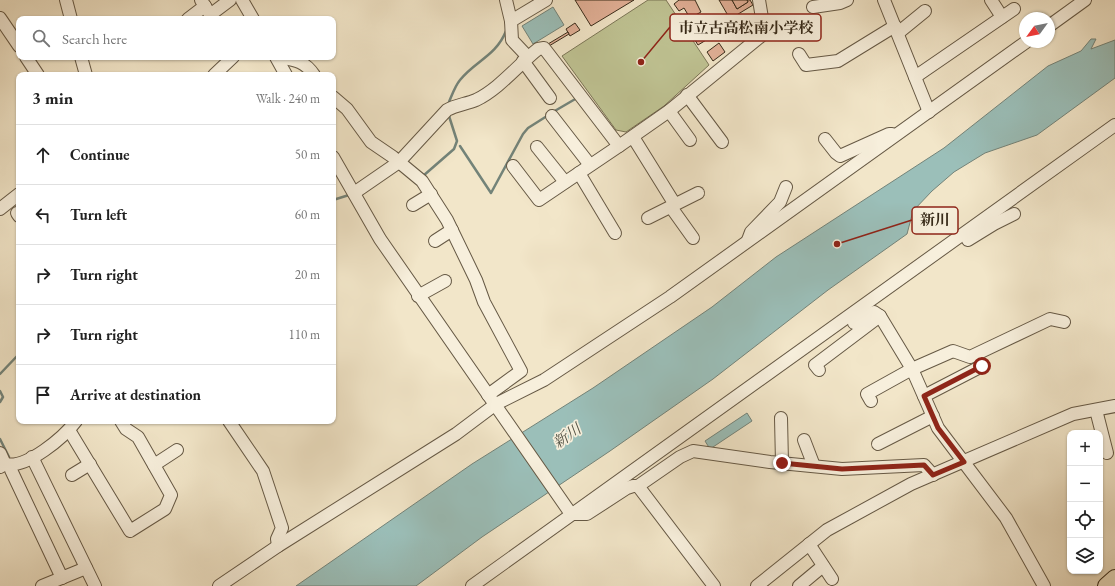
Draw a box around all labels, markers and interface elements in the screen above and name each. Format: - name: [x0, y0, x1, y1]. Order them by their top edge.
- north arrow: [1019, 12, 1055, 48]
- callout: 市立古高松南小学校: [670, 14, 821, 41]
- search box: [16, 16, 336, 60]
- text: 市立古高松南小学校: [678, 18, 814, 37]
- icon: search: [30, 27, 52, 49]
- text: Search here: [62, 29, 127, 48]
- text: 3 min: [32, 87, 73, 109]
- text: Walk · 240 m: [256, 90, 320, 107]
- icon: ahead: [32, 144, 54, 166]
- text: Continue: [70, 145, 130, 164]
- text: 50 m: [295, 146, 320, 163]
- icon: left: [32, 204, 54, 226]
- text: Turn left: [70, 205, 127, 224]
- text: 60 m: [295, 206, 320, 223]
- callout: 新川: [912, 207, 958, 234]
- text: 新川: [920, 210, 950, 229]
- icon: right: [32, 264, 54, 286]
- text: Turn right: [70, 265, 138, 284]
- text: 20 m: [295, 266, 320, 283]
- icon: right: [32, 324, 54, 346]
- text: Turn right: [70, 325, 138, 344]
- text: 110 m: [289, 326, 320, 343]
- route start: [973, 357, 991, 375]
- icon: arrive: [32, 384, 54, 406]
- text: Arrive at destination: [70, 385, 201, 404]
- water label: 新川: [549, 418, 586, 452]
- map controls: [1067, 430, 1103, 574]
- button: +: [1067, 430, 1103, 466]
- route end: [773, 454, 791, 472]
- button: −: [1067, 466, 1103, 502]
- button: locate: [1067, 502, 1103, 538]
- button: layers: [1067, 538, 1103, 574]

